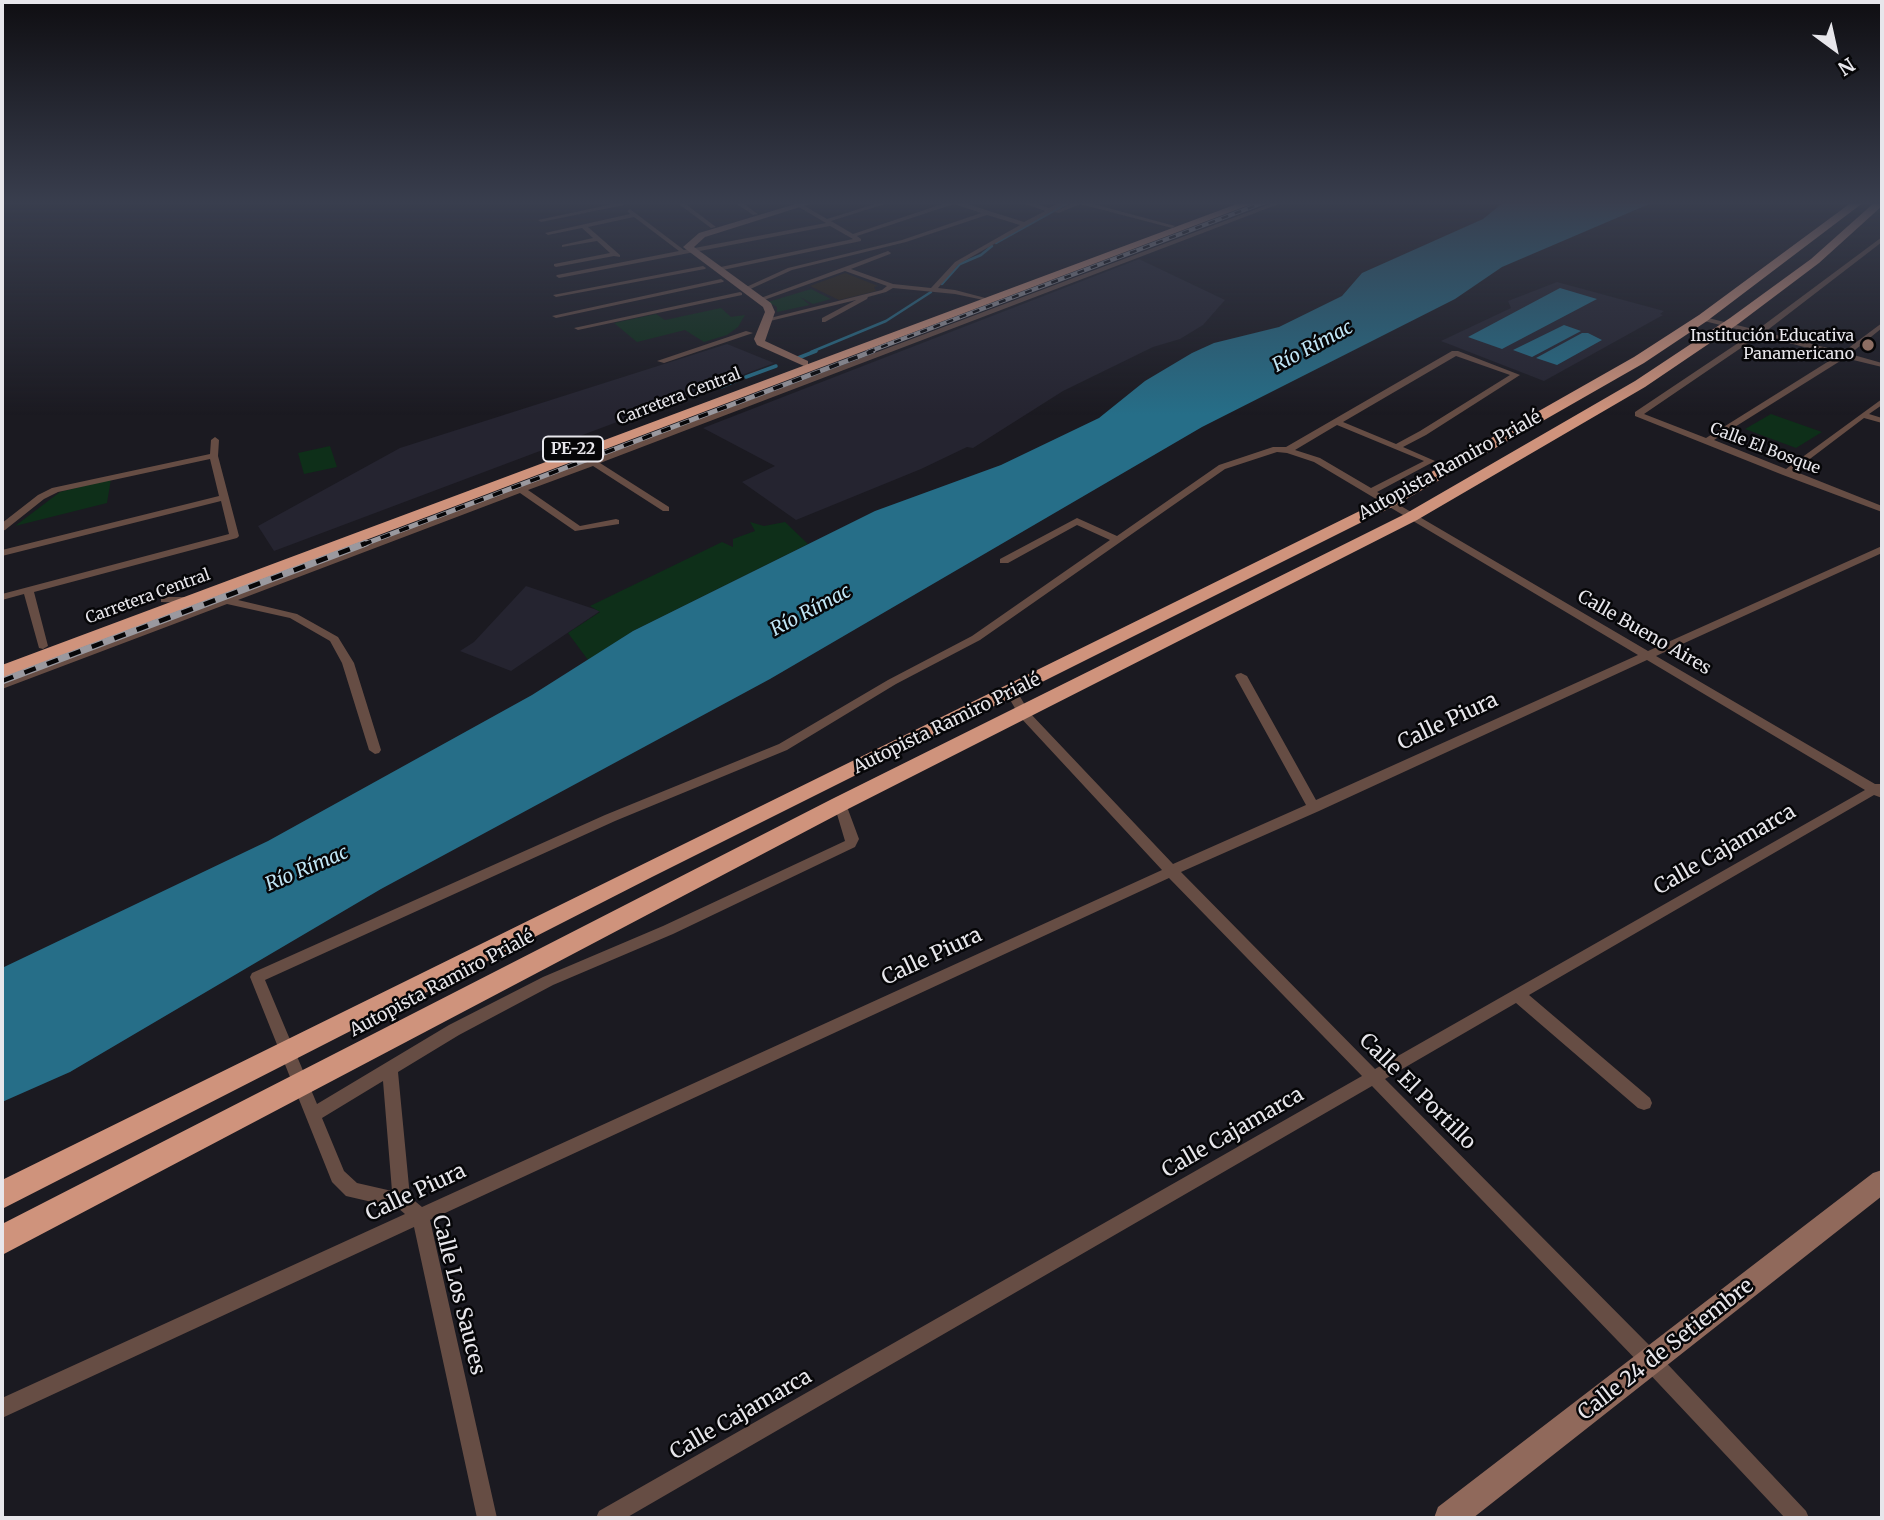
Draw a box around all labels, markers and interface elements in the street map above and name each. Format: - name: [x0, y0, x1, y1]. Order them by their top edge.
- north arrow: [1800, 14, 1870, 84]
- text: N: [1834, 52, 1859, 81]
- water label: Río Rímac: [1269, 316, 1357, 378]
- place label: Institución Educativa Panamericano: [1690, 326, 1854, 364]
- marker: Institución Educativa Panamericano: [1860, 337, 1876, 353]
- street label: Carretera Central: [614, 365, 744, 429]
- street label: Autopista Ramiro Prialé: [1355, 407, 1545, 525]
- street label: Calle El Bosque: [1707, 419, 1823, 479]
- road number: PE-22: [543, 436, 603, 462]
- street label: Carretera Central: [83, 566, 213, 628]
- water label: Río Rímac: [767, 580, 855, 642]
- street label: Calle Bueno Aires: [1573, 586, 1715, 680]
- street label: Autopista Ramiro Prialé: [850, 669, 1044, 779]
- street label: Calle Piura: [1394, 688, 1502, 756]
- street label: Calle Cajamarca: [1650, 799, 1800, 901]
- water label: Río Rímac: [262, 841, 352, 897]
- street label: Calle Piura: [878, 923, 986, 991]
- street label: Autopista Ramiro Prialé: [346, 926, 538, 1042]
- street label: Calle El Portillo: [1354, 1029, 1480, 1155]
- street label: Calle Cajamarca: [1158, 1082, 1308, 1184]
- street label: Calle Piura: [362, 1159, 470, 1227]
- street label: Calle Los Sauces: [426, 1213, 490, 1377]
- street label: Calle 24 de Setiembre: [1573, 1274, 1759, 1426]
- street label: Calle Cajamarca: [666, 1364, 816, 1466]

